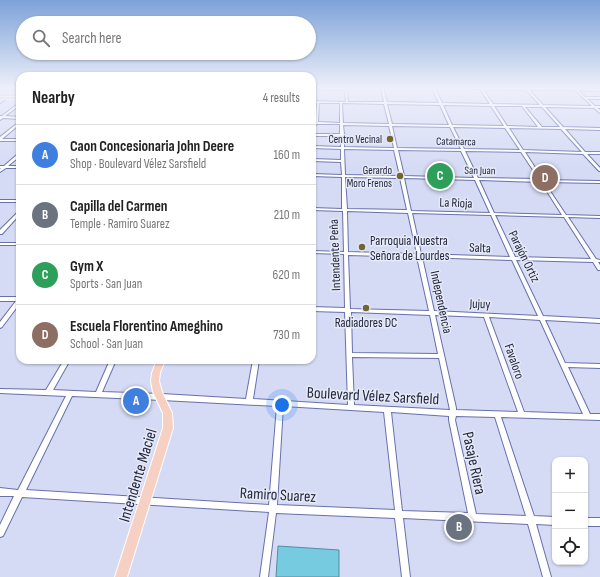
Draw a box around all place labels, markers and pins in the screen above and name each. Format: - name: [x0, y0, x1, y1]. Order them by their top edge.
- place label: Centro Vecinal: [328, 133, 382, 146]
- marker: Centro Vecinal: [385, 134, 395, 144]
- pin: C: [427, 161, 453, 191]
- pin: D: [532, 163, 558, 193]
- place label: Gerardo Moro Frenos: [347, 164, 392, 190]
- marker: Gerardo Moro Frenos: [395, 171, 405, 181]
- place label: Parroquia Nuestra Señora de Lourdes: [370, 233, 450, 264]
- marker: Parroquia Nuestra Señora de Lourdes: [357, 242, 367, 252]
- marker: Radiadores DC: [361, 303, 371, 313]
- place label: Radiadores DC: [335, 315, 397, 331]
- pin: A: [123, 386, 149, 416]
- pin: B: [446, 512, 472, 542]

